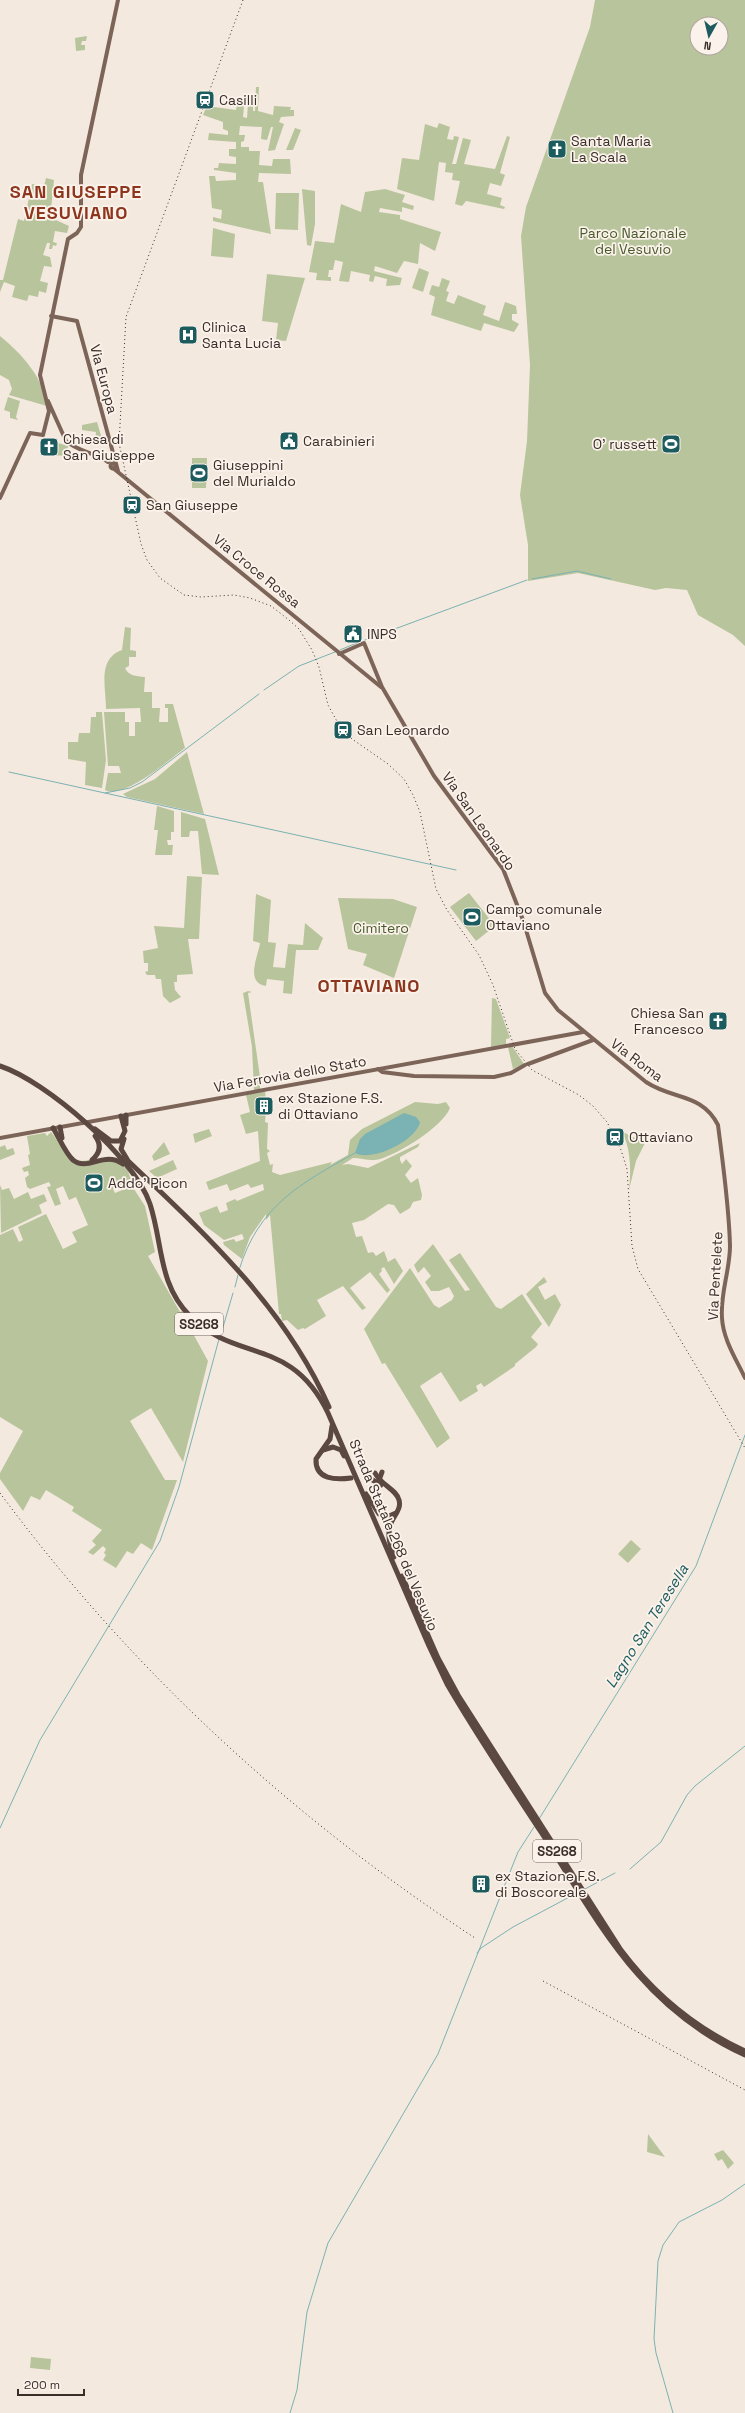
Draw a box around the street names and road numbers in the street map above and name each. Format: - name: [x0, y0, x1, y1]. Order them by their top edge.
- street label: Via Europa: [86, 342, 122, 416]
- street label: Via Croce Rossa: [210, 530, 304, 612]
- street label: Via San Leonardo: [438, 768, 520, 874]
- street label: Via Roma: [607, 1034, 667, 1086]
- street label: Via Ferrovia dello Stato: [212, 1052, 368, 1096]
- street label: Via Pentelete: [704, 1231, 726, 1321]
- road number: SS268: [175, 1313, 223, 1335]
- street label: Strada Statale 268 del Vesuvio: [345, 1436, 443, 1634]
- road number: SS268: [533, 1840, 581, 1862]

